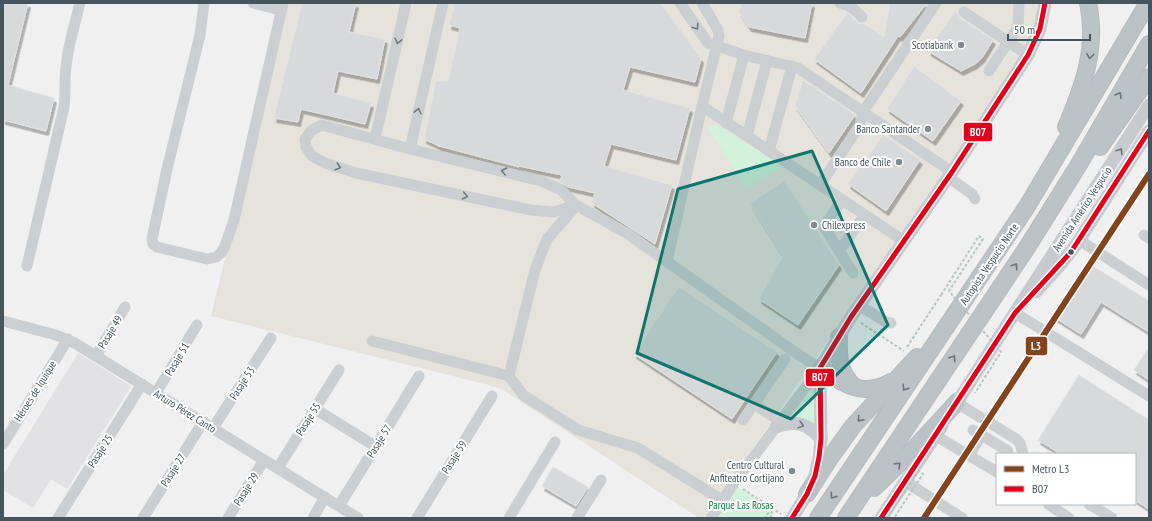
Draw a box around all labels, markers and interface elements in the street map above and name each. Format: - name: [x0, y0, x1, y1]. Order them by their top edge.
- scale bar: [1008, 16, 1090, 42]
- text: 50 m: [1014, 22, 1035, 37]
- one-way arrow: [691, 23, 699, 30]
- one-way arrow: [394, 38, 402, 44]
- place label: Scotiabank: [912, 38, 954, 52]
- marker: Scotiabank: [956, 40, 966, 50]
- one-way arrow: [1085, 53, 1094, 59]
- one-way arrow: [1115, 92, 1122, 99]
- one-way arrow: [414, 108, 422, 114]
- place label: Banco Santander: [856, 122, 920, 136]
- line badge: B07: [963, 122, 993, 142]
- marker: Banco Santander: [923, 124, 933, 134]
- text: B07: [970, 125, 986, 139]
- one-way arrow: [1115, 148, 1123, 155]
- place label: Banco de Chile: [835, 155, 891, 169]
- marker: Banco de Chile: [894, 157, 904, 167]
- one-way arrow: [334, 162, 341, 171]
- street label: Avenida Américo Vespucio: [1049, 164, 1115, 254]
- one-way arrow: [500, 168, 507, 176]
- one-way arrow: [462, 191, 468, 199]
- place label: Chilexpress: [822, 218, 866, 232]
- marker: Chilexpress: [809, 220, 819, 230]
- street label: Autopista Vespucio Norte: [957, 220, 1022, 307]
- unlabelled marker: [1066, 247, 1076, 257]
- one-way arrow: [1010, 263, 1018, 270]
- street label: Pasaje 49: [95, 313, 125, 351]
- line badge: L3: [1025, 336, 1048, 356]
- text: L3: [1031, 339, 1041, 353]
- street label: Pasaje 51: [162, 340, 192, 378]
- one-way arrow: [948, 355, 955, 362]
- street label: Héroes de Iquique: [11, 358, 59, 424]
- street label: Pasaje 53: [226, 364, 258, 402]
- line badge: B07: [805, 368, 835, 387]
- text: B07: [812, 370, 828, 384]
- one-way arrow: [903, 384, 910, 391]
- street label: Arturo Pérez Canto: [151, 386, 219, 436]
- street label: Pasaje 55: [292, 400, 324, 438]
- one-way arrow: [858, 414, 865, 421]
- one-way arrow: [797, 420, 804, 429]
- street label: Pasaje 57: [363, 422, 395, 460]
- street label: Pasaje 25: [84, 432, 116, 470]
- street label: Pasaje 59: [438, 438, 470, 476]
- street label: Pasaje 27: [157, 451, 189, 489]
- legend: [996, 453, 1136, 505]
- place label: Centro Cultural Anfiteatro Cortijano: [710, 458, 784, 485]
- text: Metro L3: [1032, 461, 1069, 476]
- one-way arrow: [893, 462, 901, 469]
- marker: Centro Cultural Anfiteatro Cortijano: [787, 466, 797, 476]
- street label: Pasaje 29: [230, 470, 262, 508]
- text: B07: [1032, 481, 1048, 496]
- one-way arrow: [830, 492, 838, 499]
- park label: Parque Las Rosas: [709, 498, 774, 512]

